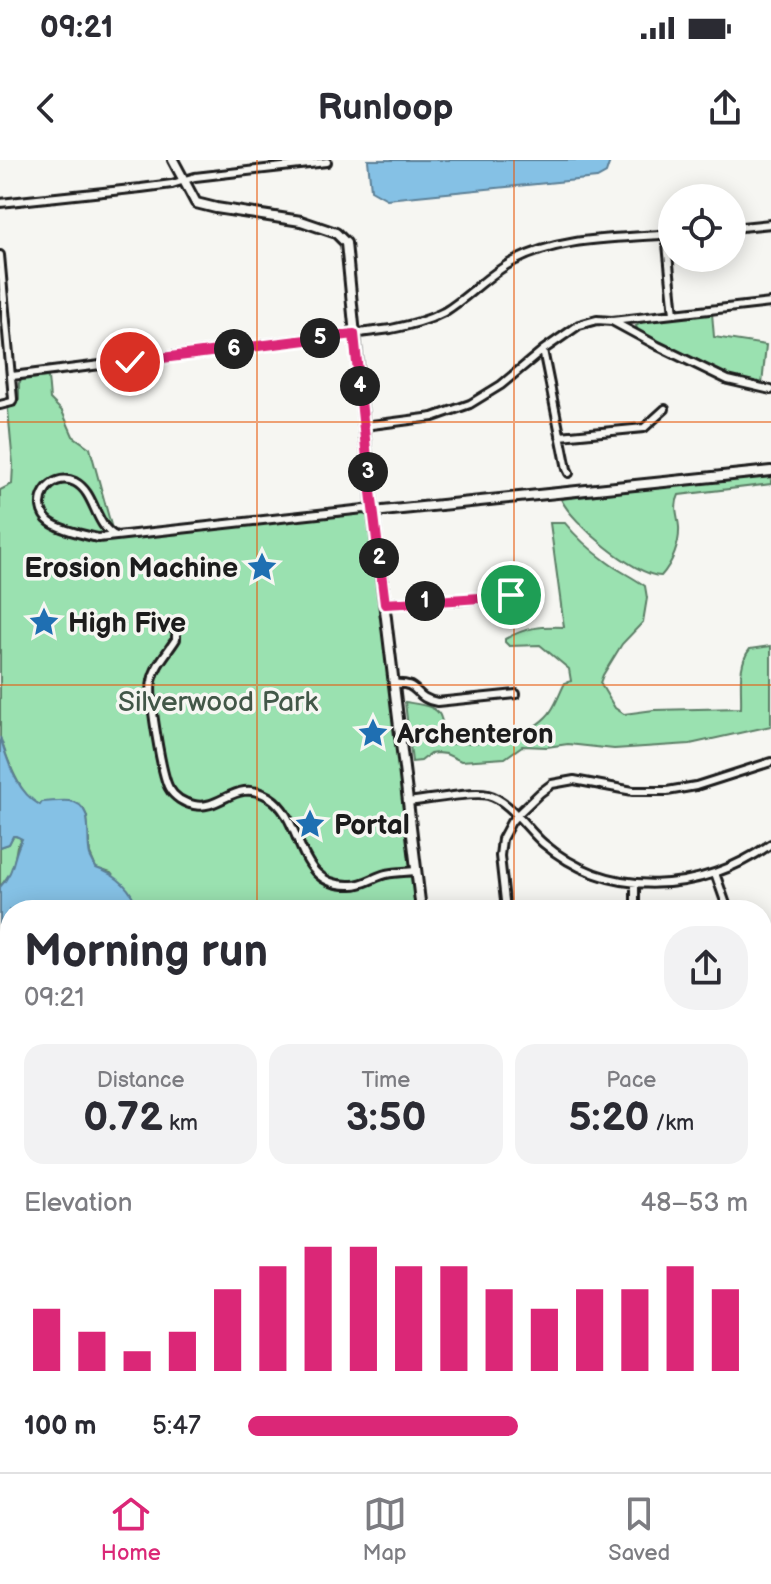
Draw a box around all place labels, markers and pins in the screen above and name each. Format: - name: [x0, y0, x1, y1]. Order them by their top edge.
- pin: 5: [300, 318, 340, 358]
- pin: [96, 328, 164, 396]
- pin: 6: [214, 329, 254, 369]
- pin: 4: [340, 366, 380, 406]
- pin: 3: [348, 452, 388, 492]
- pin: 2: [359, 538, 399, 578]
- place icon: Erosion Machine: [245, 550, 279, 584]
- place label: Erosion Machine: [24, 552, 238, 585]
- pin: [477, 561, 545, 629]
- pin: 1: [405, 581, 445, 621]
- place icon: High Five: [27, 605, 61, 639]
- place label: High Five: [68, 607, 186, 640]
- place icon: Archenteron: [356, 716, 390, 750]
- place label: Archenteron: [396, 718, 554, 751]
- place icon: Portal: [293, 807, 327, 841]
- place label: Portal: [334, 809, 410, 842]

